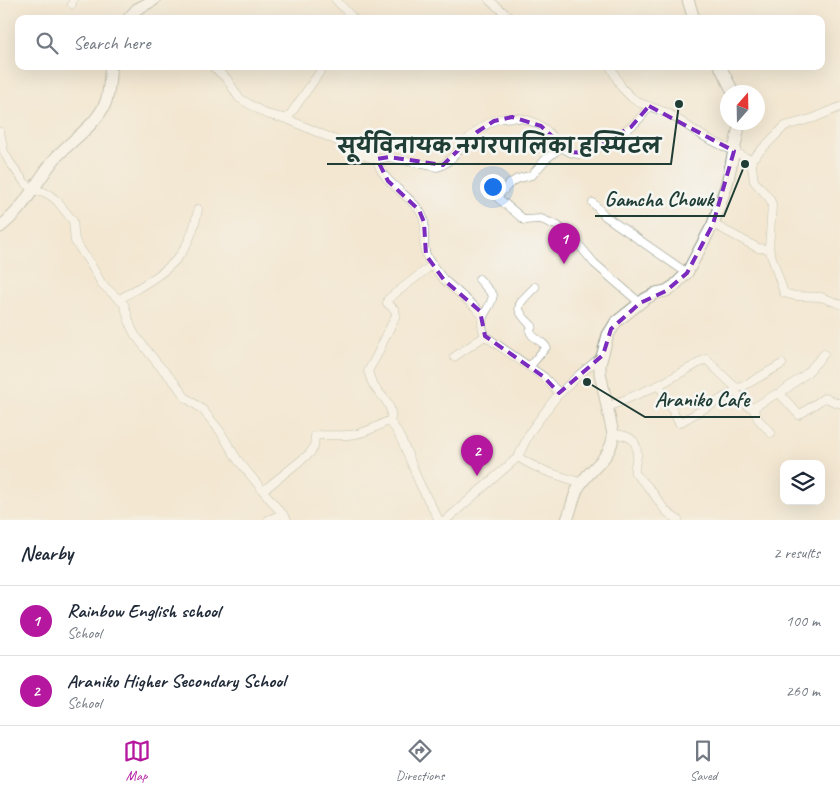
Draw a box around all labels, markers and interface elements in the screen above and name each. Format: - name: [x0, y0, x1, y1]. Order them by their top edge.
- search box: [15, 15, 825, 70]
- icon: search: [33, 29, 61, 57]
- text: Search here: [73, 31, 150, 55]
- north arrow: [720, 85, 765, 130]
- callout: सूर्यविनायक नगरपालिका हस्पिटल: [327, 128, 671, 164]
- text: सूर्यविनायक नगरपालिका हस्पिटल: [335, 130, 663, 163]
- your location: [480, 174, 506, 200]
- callout: Gamcha Chowk: [595, 180, 724, 216]
- text: Gamcha Chowk: [605, 186, 716, 212]
- pin: 1: [548, 223, 580, 264]
- callout: Araniko Cafe: [645, 381, 760, 417]
- text: Araniko Cafe: [655, 386, 751, 412]
- pin: 2: [461, 435, 493, 476]
- map controls: [780, 460, 825, 505]
- button: layers: [780, 460, 825, 505]
- text: Nearby: [20, 540, 73, 566]
- text: 2 results: [773, 543, 820, 563]
- text: Rainbow English school: [67, 599, 220, 623]
- text: 1: [32, 611, 40, 631]
- text: 100 m: [786, 611, 820, 631]
- text: School: [67, 623, 101, 643]
- text: Araniko Higher Secondary School: [67, 669, 285, 693]
- text: 2: [32, 681, 40, 701]
- text: 260 m: [786, 681, 820, 701]
- text: School: [67, 693, 101, 713]
- tab: Map: [123, 737, 151, 784]
- tab: Directions: [396, 737, 444, 784]
- tab: Saved: [689, 737, 717, 784]

